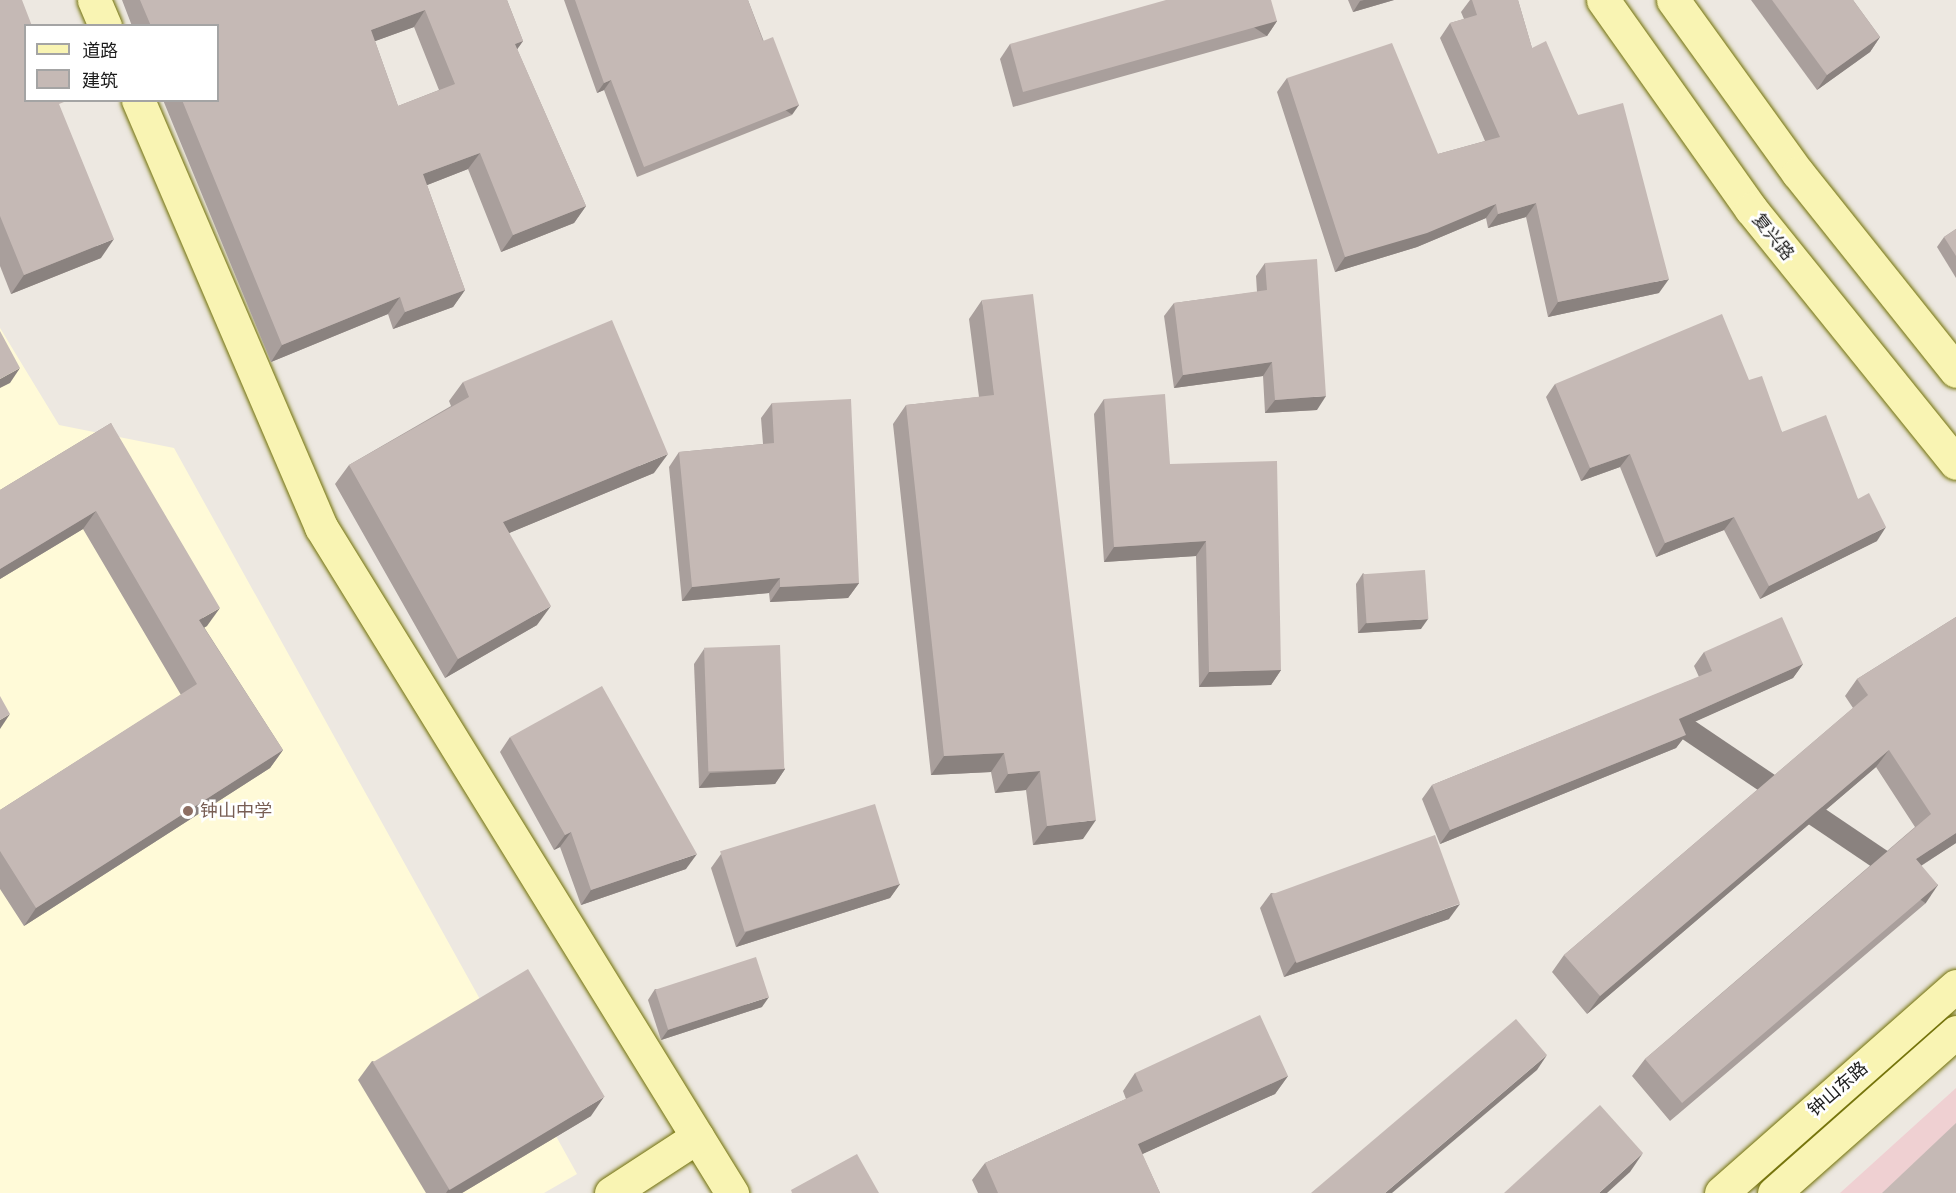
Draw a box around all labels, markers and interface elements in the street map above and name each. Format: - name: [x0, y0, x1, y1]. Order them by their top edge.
- legend: [24, 24, 219, 102]
- text: 道路: [82, 40, 118, 62]
- text: 建筑: [82, 70, 118, 92]
- street label: 复兴路: [1748, 209, 1798, 265]
- place label: 钟山中学: [200, 800, 272, 822]
- marker: 钟山中学: [181, 804, 195, 818]
- street label: 钟山东路: [1804, 1057, 1872, 1121]

